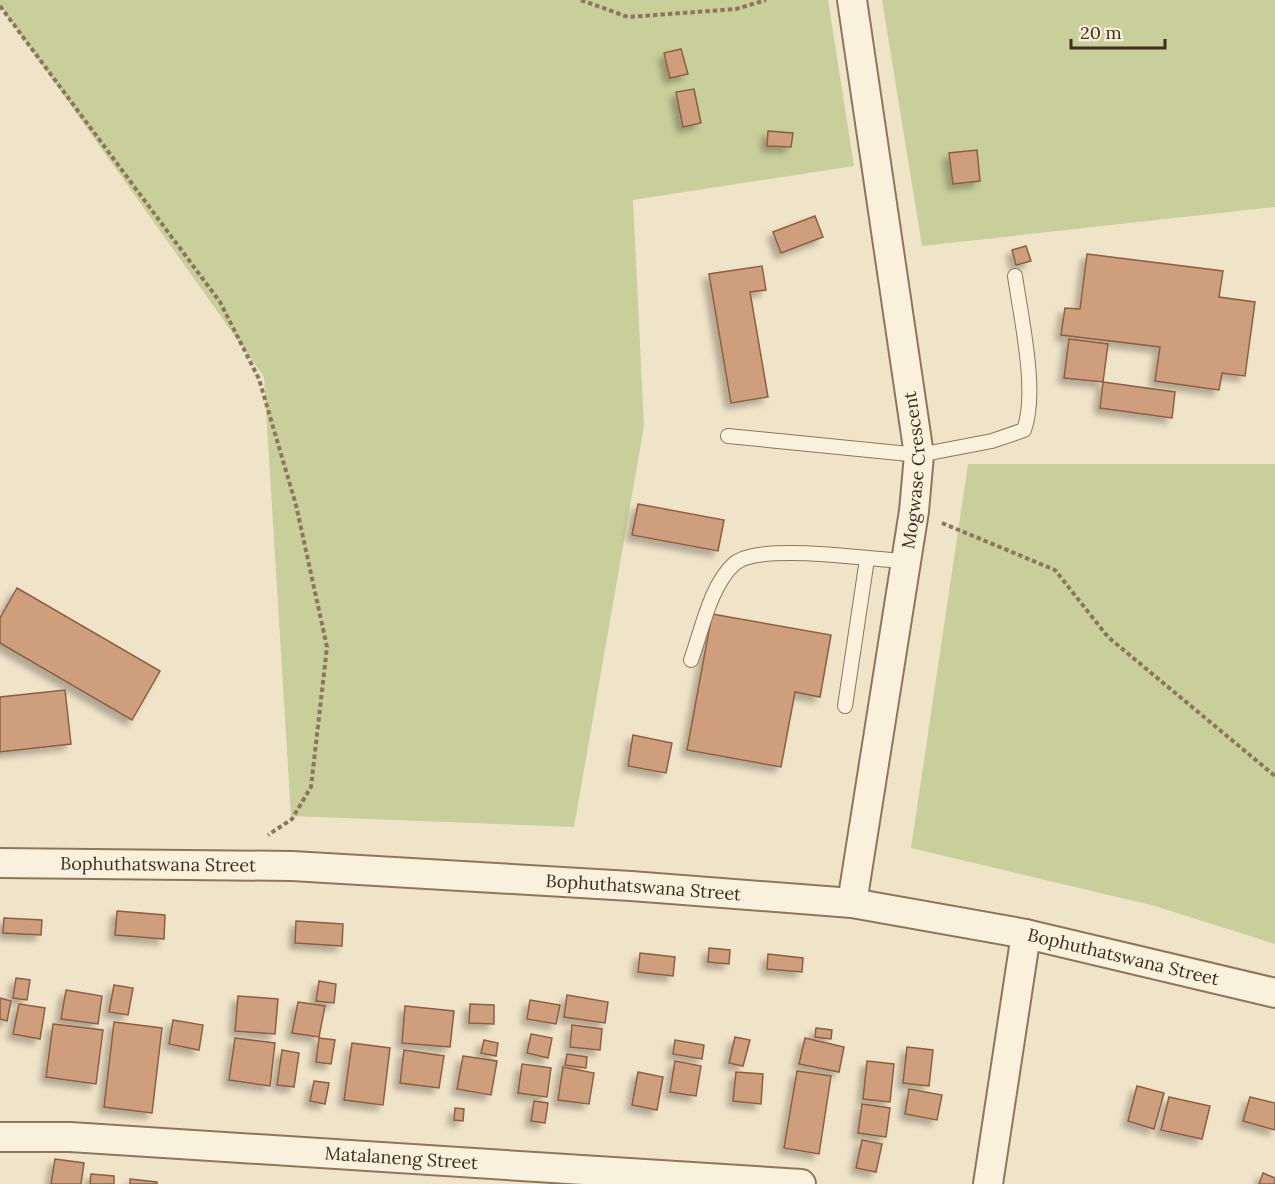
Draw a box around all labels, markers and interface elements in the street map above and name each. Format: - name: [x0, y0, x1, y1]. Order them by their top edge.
- scale bar: [1071, 12, 1166, 50]
- text: 20 m: [1080, 21, 1122, 44]
- street label: Mogwase Crescent: [896, 390, 930, 551]
- street label: Bophuthatswana Street: [60, 852, 256, 877]
- street label: Bophuthatswana Street: [545, 869, 742, 905]
- street label: Bophuthatswana Street: [1025, 923, 1221, 990]
- street label: Matalaneng Street: [324, 1141, 479, 1174]

